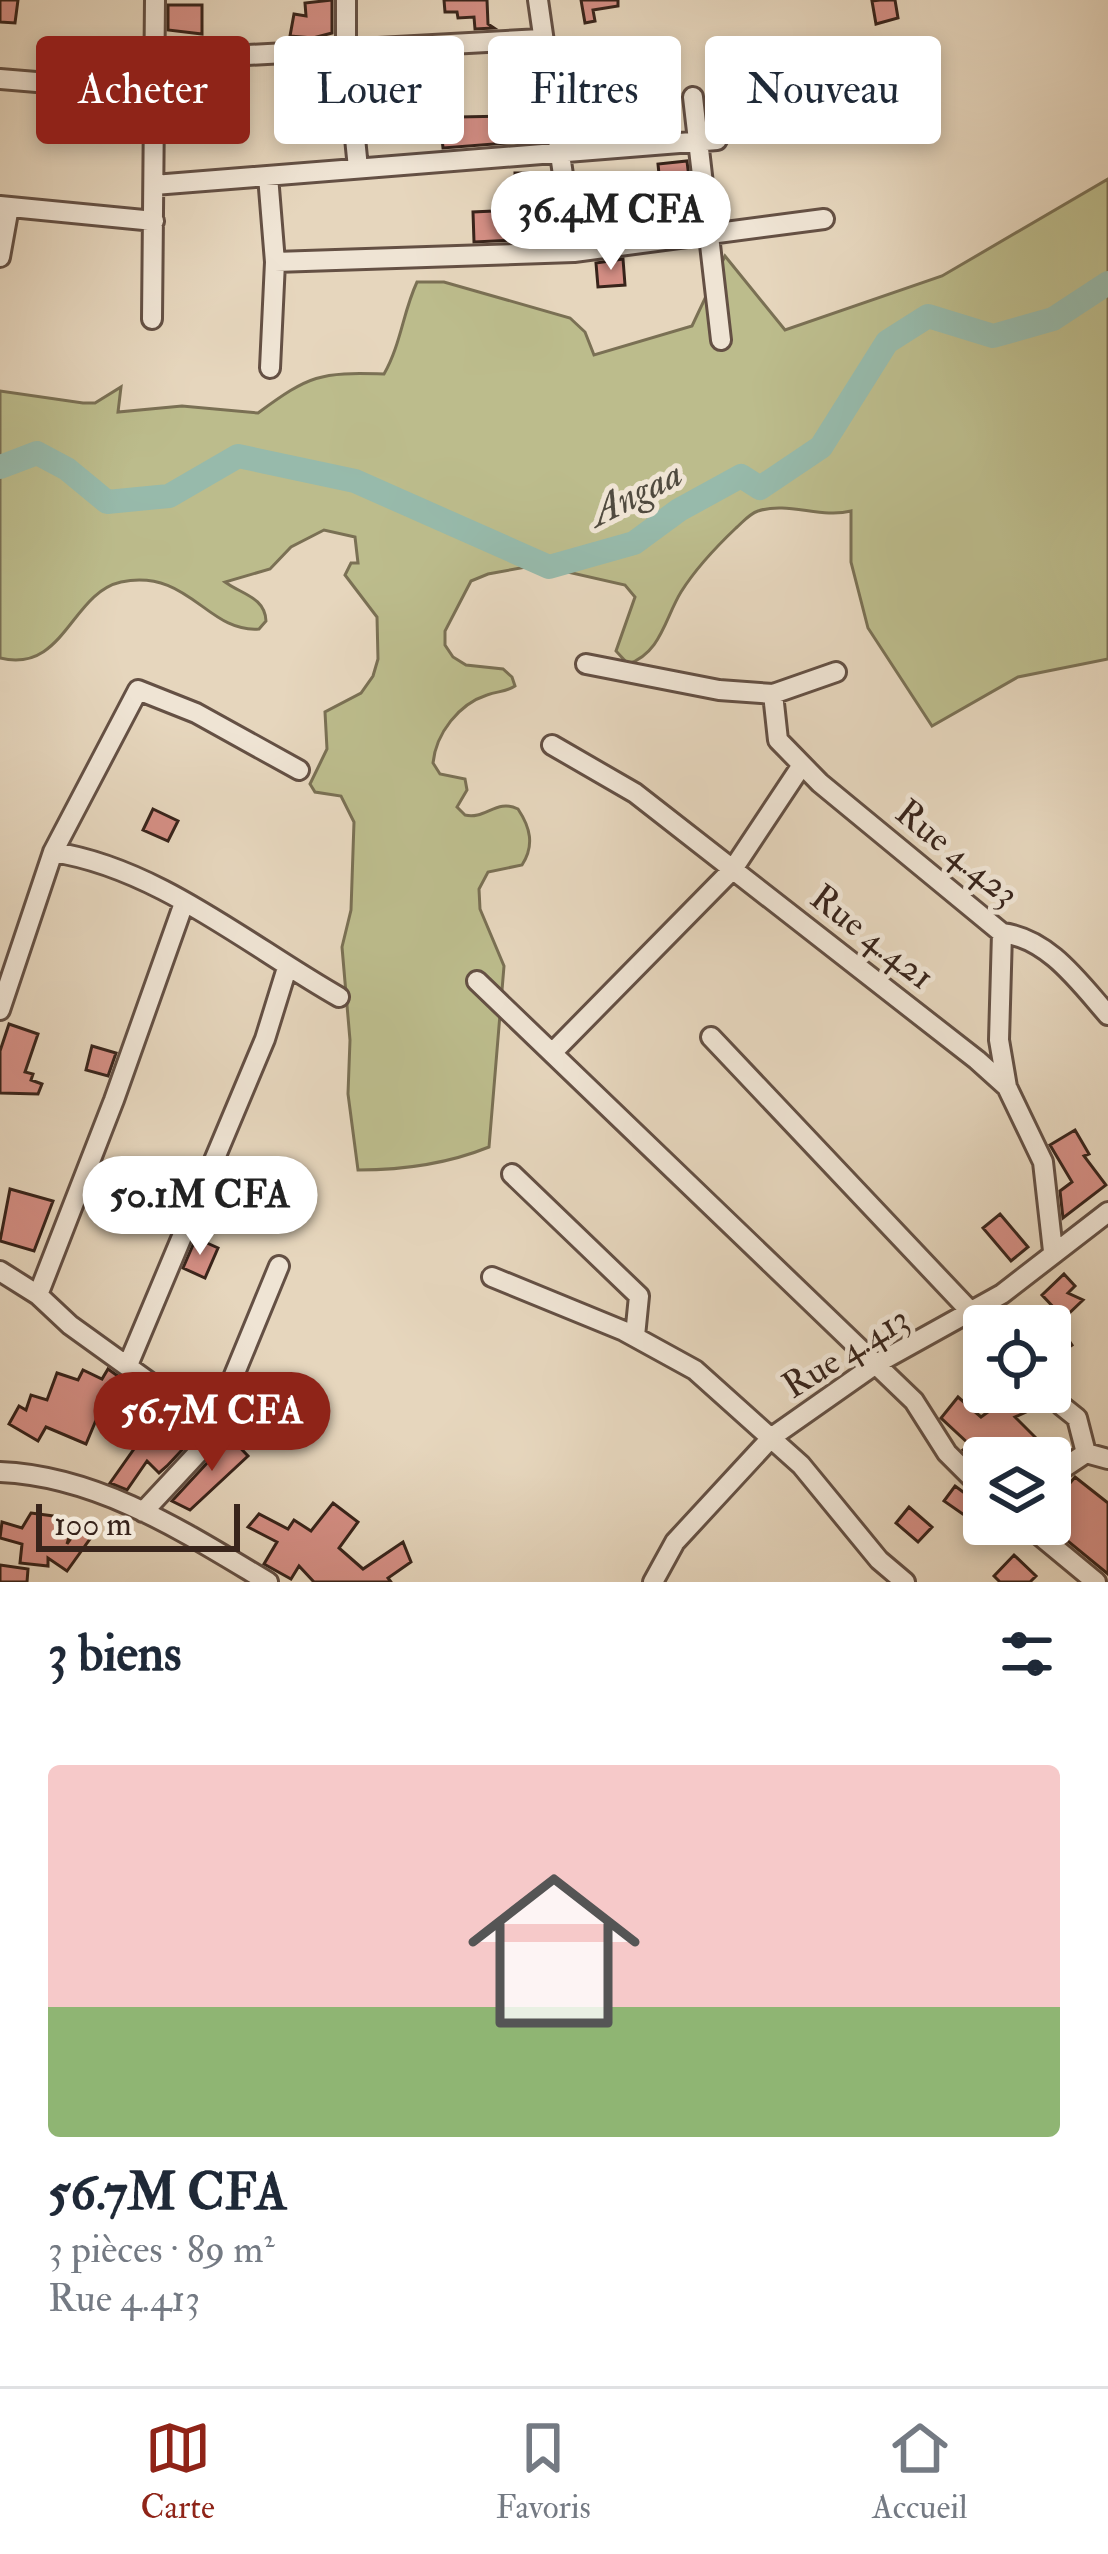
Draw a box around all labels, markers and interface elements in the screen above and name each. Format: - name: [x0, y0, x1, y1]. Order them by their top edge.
- chip: Acheter: [36, 36, 250, 144]
- chip: Louer: [274, 36, 464, 144]
- chip: Filtres: [488, 36, 681, 144]
- chip: Nouveau: [705, 36, 941, 144]
- pin: 36.4M CFA: [474, 171, 748, 273]
- text: 36.4M CFA: [518, 185, 704, 234]
- water label: Angaa: [577, 449, 691, 539]
- street label: Rue 4.423: [886, 790, 1028, 917]
- street label: Rue 4.421: [801, 875, 943, 999]
- pin: 50.1M CFA: [63, 1156, 337, 1258]
- text: 50.1M CFA: [110, 1170, 290, 1219]
- street label: Rue 4.413: [774, 1296, 917, 1409]
- map controls: [963, 1305, 1071, 1545]
- button: locate: [963, 1305, 1071, 1413]
- pin: 56.7M CFA: [75, 1372, 349, 1474]
- text: 56.7M CFA: [120, 1386, 304, 1435]
- button: layers: [963, 1437, 1071, 1545]
- scale bar: [36, 1498, 240, 1551]
- text: 100 m: [54, 1504, 132, 1545]
- icon: filters: [994, 1621, 1060, 1687]
- text: 3 biens: [48, 1622, 182, 1686]
- icon: home: [446, 1843, 662, 2059]
- text: 56.7M CFA: [48, 2161, 288, 2225]
- text: 3 pièces · 89 m²: [48, 2225, 274, 2274]
- text: Rue 4.413: [48, 2274, 200, 2323]
- tab: Carte: [140, 2415, 215, 2528]
- tab: Favoris: [496, 2415, 591, 2528]
- tab: Accueil: [872, 2415, 967, 2528]

